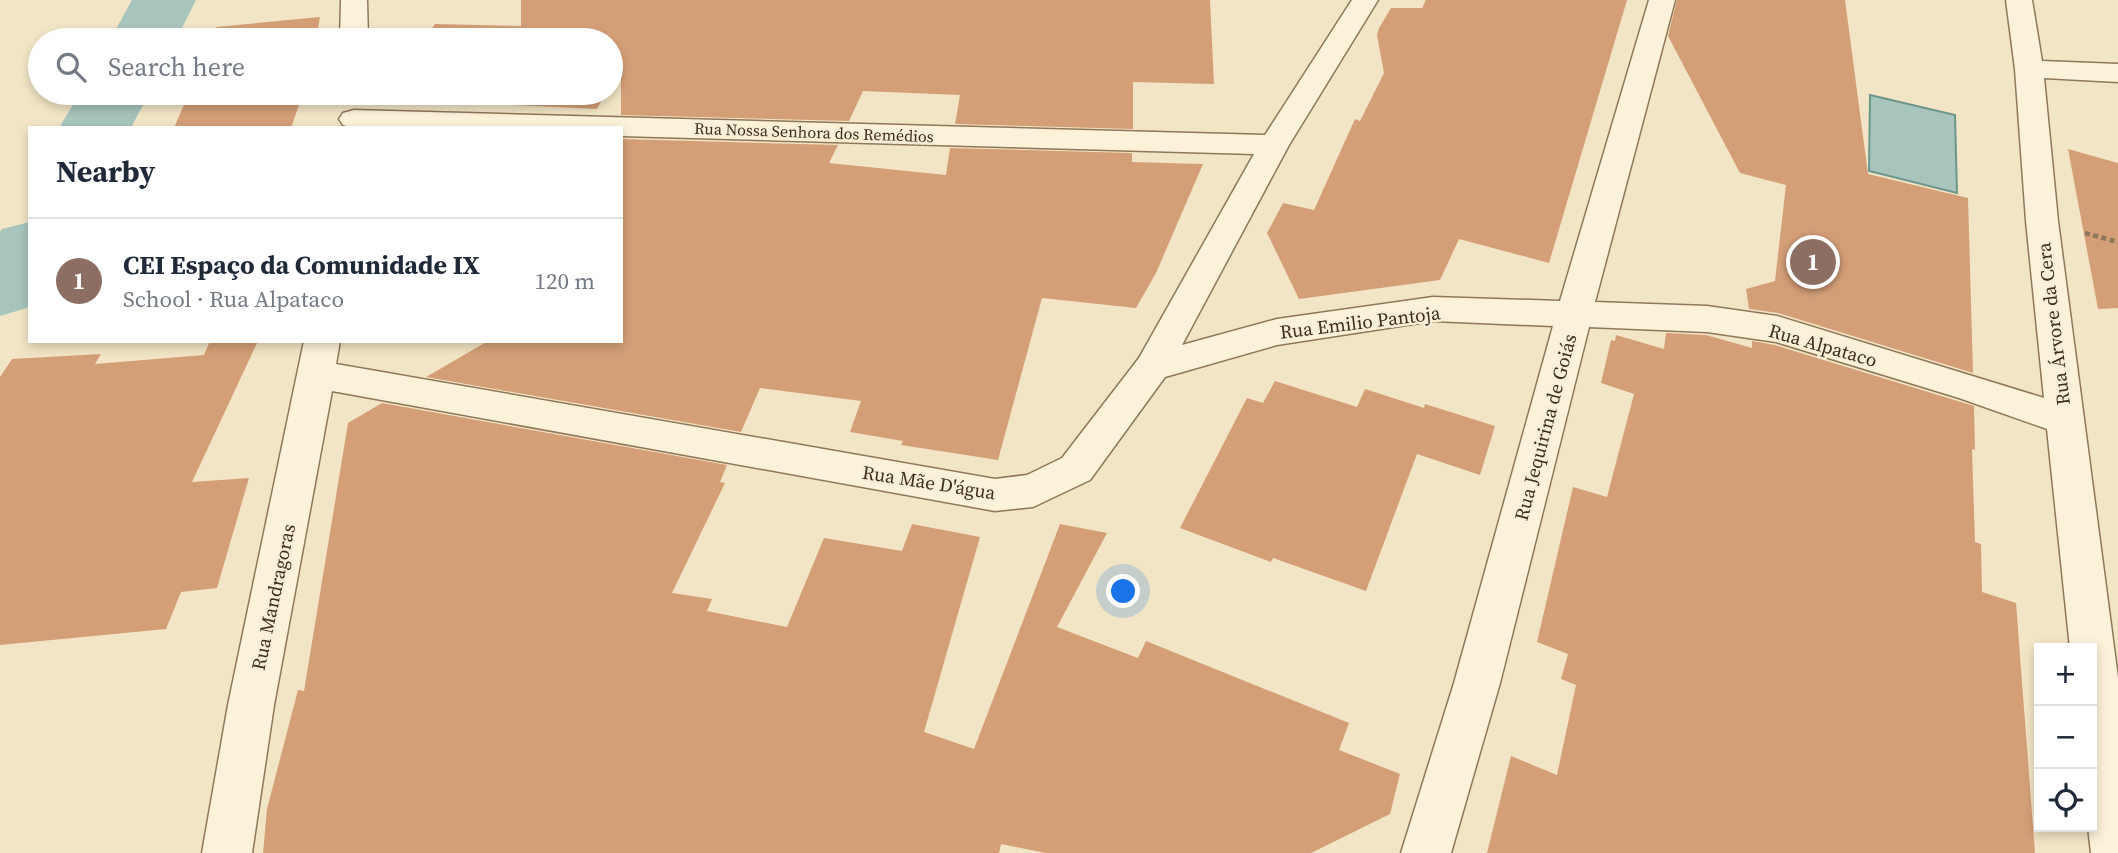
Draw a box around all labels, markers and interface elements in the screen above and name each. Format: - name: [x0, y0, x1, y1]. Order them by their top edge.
- search box: [28, 28, 623, 105]
- icon: search: [52, 48, 90, 86]
- text: Search here: [108, 49, 245, 85]
- street label: Rua Nossa Senhora dos Remédios: [694, 117, 934, 147]
- text: Nearby: [56, 151, 155, 192]
- pin: 1: [1790, 236, 1836, 288]
- street label: Rua Árvore da Cera: [2030, 241, 2076, 407]
- text: CEI Espaço da Comunidade IX: [123, 247, 480, 283]
- text: 1: [73, 265, 85, 297]
- text: 120 m: [534, 265, 595, 297]
- text: School · Rua Alpataco: [123, 283, 344, 315]
- street label: Rua Emilio Pantoja: [1278, 299, 1442, 345]
- street label: Rua Alpataco: [1766, 317, 1880, 373]
- street label: Rua Jequirina de Goiás: [1508, 331, 1582, 523]
- street label: Rua Mãe D'água: [861, 459, 998, 505]
- street label: Rua Mandragoras: [245, 521, 301, 673]
- your location: [1106, 574, 1140, 608]
- map controls: [2034, 643, 2097, 832]
- button: +: [2034, 643, 2097, 706]
- button: −: [2034, 706, 2097, 769]
- button: locate: [2034, 769, 2097, 832]

